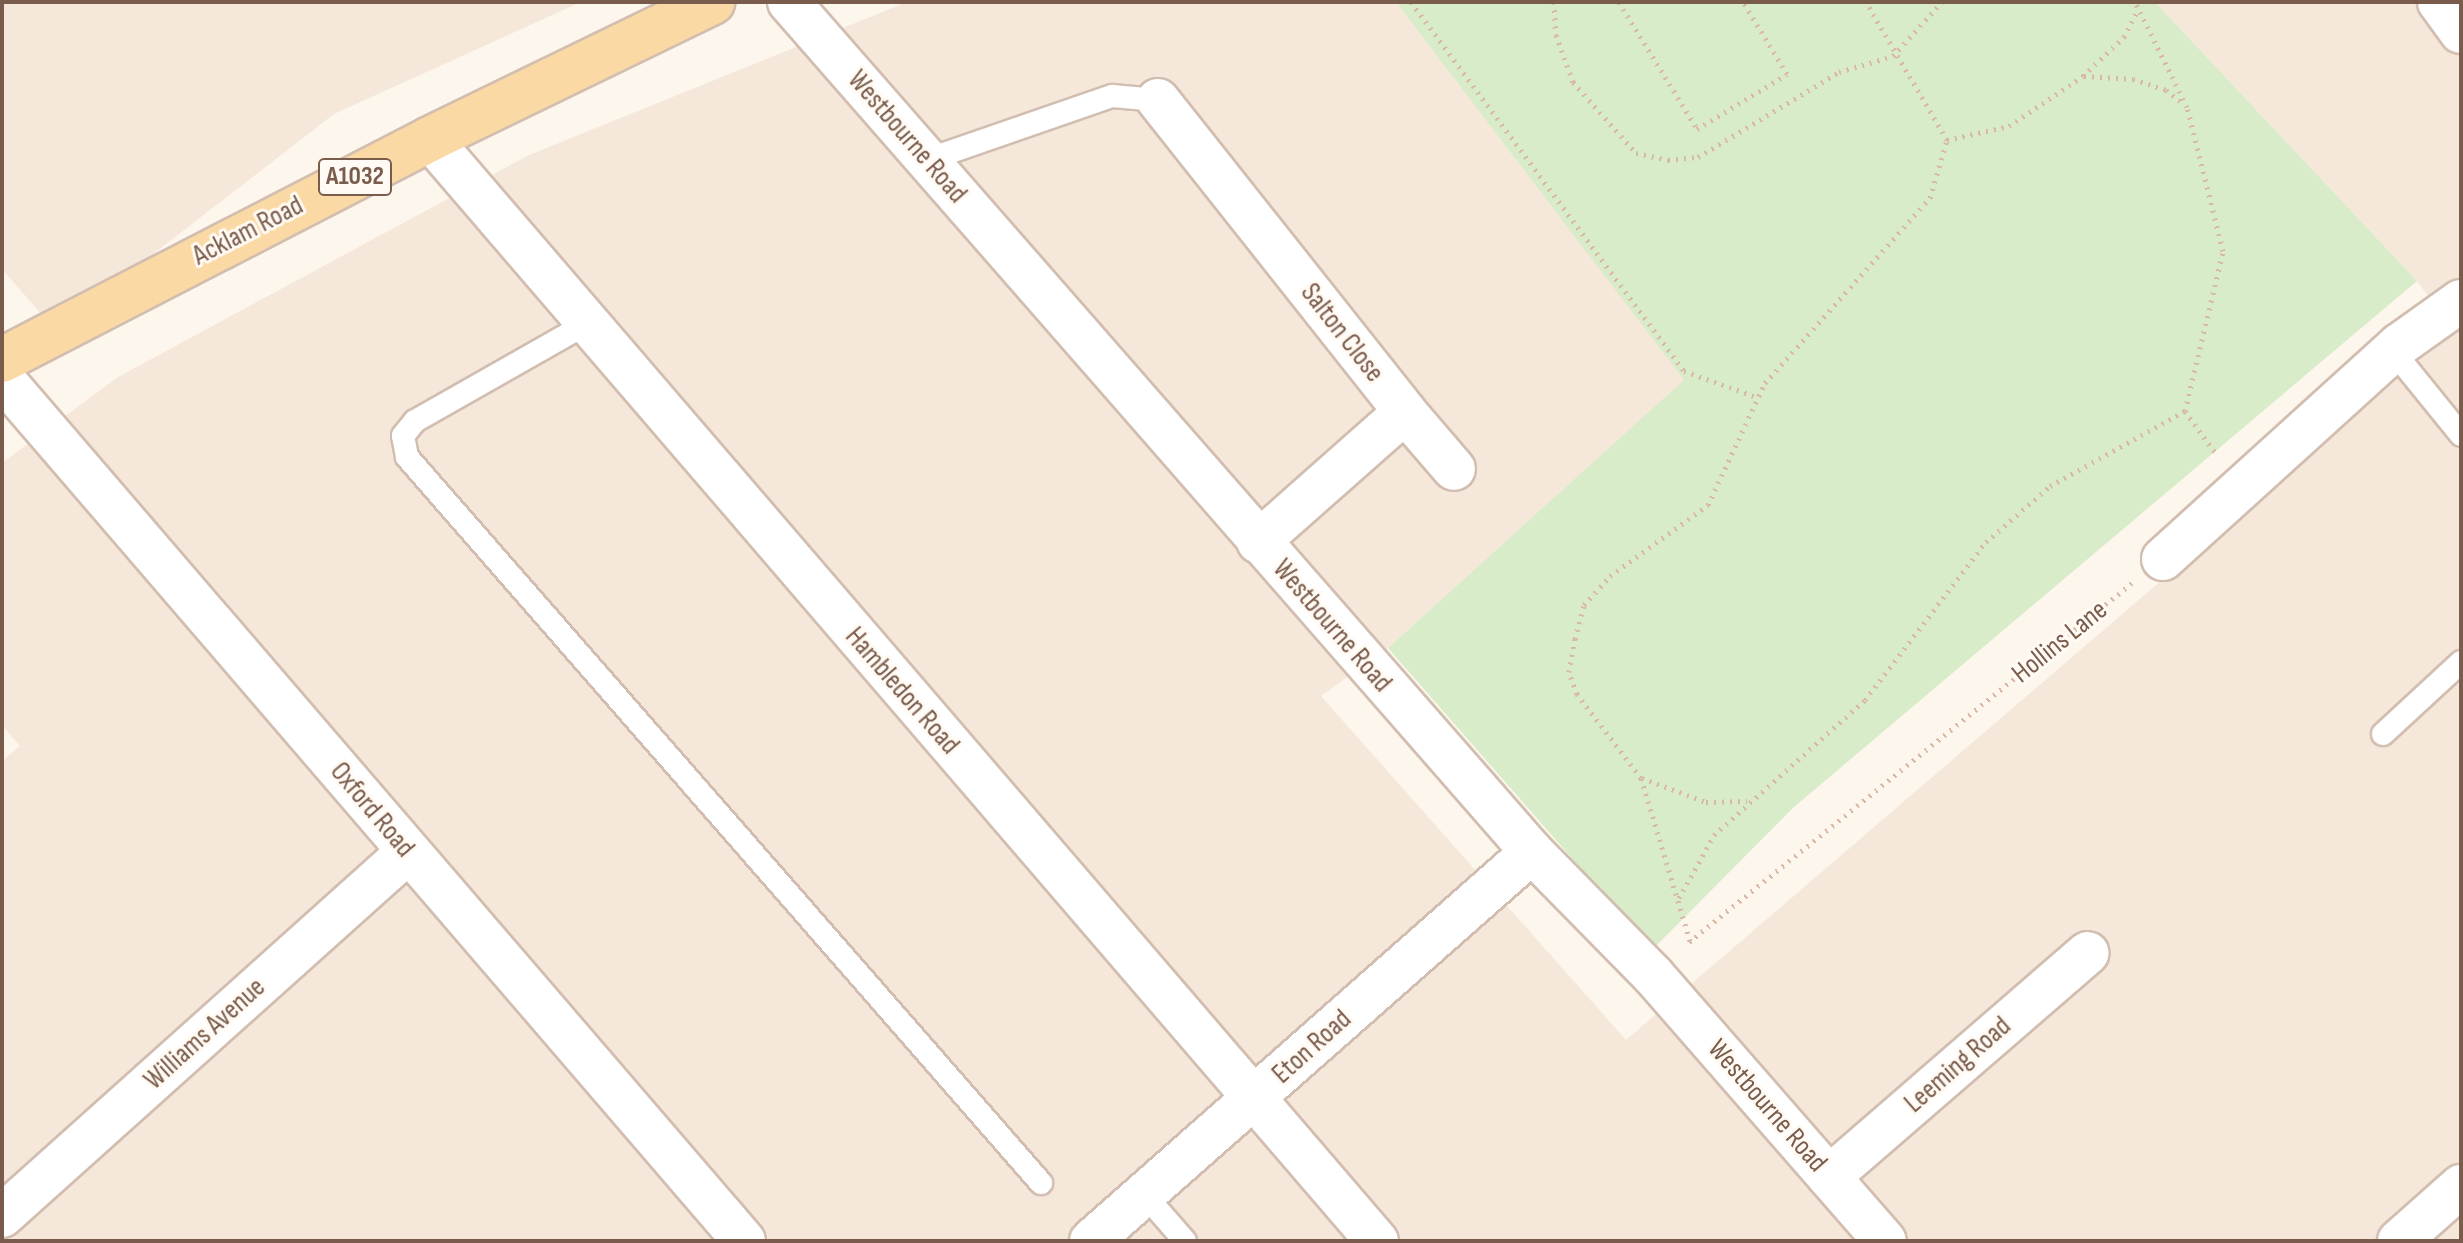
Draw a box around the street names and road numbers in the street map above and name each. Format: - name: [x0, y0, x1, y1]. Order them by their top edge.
- street label: Westbourne Road: [840, 64, 974, 210]
- road number: A1032: [317, 155, 393, 199]
- street label: Acklam Road: [187, 189, 309, 273]
- street label: Salton Close: [1293, 277, 1391, 389]
- street label: Westbourne Road: [1265, 553, 1399, 699]
- street label: Hollins Lane: [2006, 593, 2114, 691]
- street label: Hambledon Road: [838, 621, 966, 761]
- street label: Oxford Road: [323, 756, 421, 864]
- street label: Williams Avenue: [138, 971, 272, 1097]
- street label: Eton Road: [1266, 1003, 1358, 1091]
- street label: Leeming Road: [1898, 1010, 2018, 1120]
- street label: Westbourne Road: [1700, 1033, 1834, 1179]

